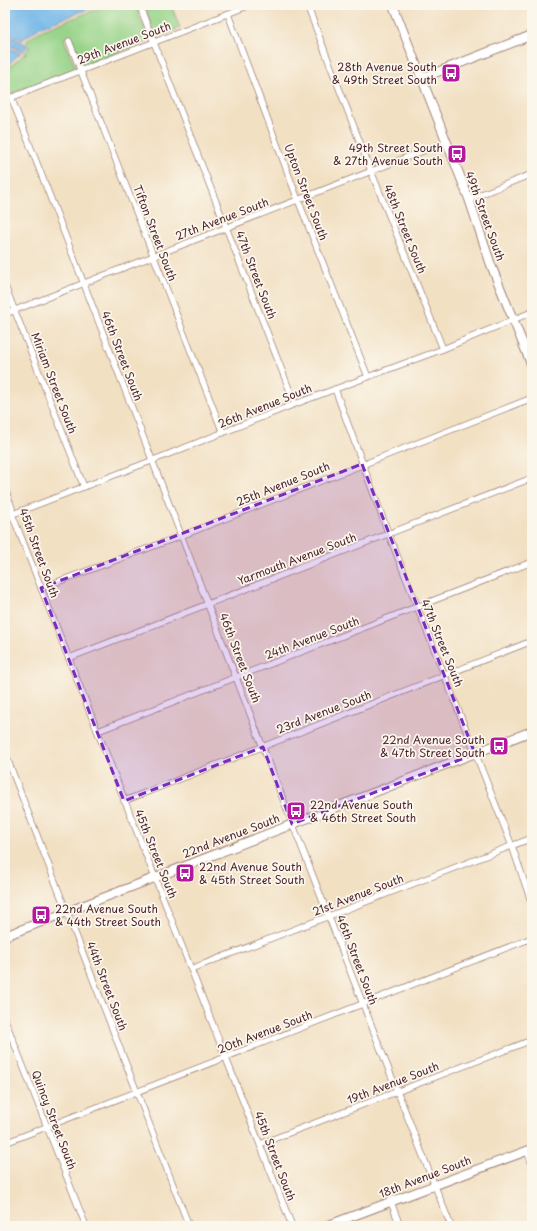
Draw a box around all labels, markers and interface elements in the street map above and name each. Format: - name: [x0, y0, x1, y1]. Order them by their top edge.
- street label: 29th Avenue South: [75, 17, 173, 68]
- place label: 28th Avenue South & 49th Street South: [332, 58, 437, 88]
- bus stop icon: 28th Avenue South & 49th Street South: [440, 62, 462, 84]
- place label: 49th Street South & 27th Avenue South: [333, 139, 443, 169]
- street label: Upton Street South: [280, 141, 333, 243]
- bus stop icon: 49th Street South & 27th Avenue South: [446, 143, 468, 165]
- street label: 49th Street South: [461, 169, 510, 263]
- street label: Tifton Street South: [129, 182, 182, 283]
- street label: 48th Street South: [380, 182, 431, 276]
- street label: 27th Avenue South: [173, 193, 271, 244]
- street label: 47th Street South: [232, 228, 281, 322]
- street label: 46th Street South: [97, 308, 147, 403]
- street label: Miriam Street South: [27, 330, 82, 436]
- street label: 26th Avenue South: [215, 379, 314, 432]
- street label: 25th Avenue South: [234, 457, 332, 510]
- street label: 45th Street South: [15, 505, 64, 600]
- street label: Yarmouth Avenue South: [235, 528, 359, 589]
- street label: 47th Street South: [417, 596, 468, 689]
- street label: 46th Street South: [215, 610, 265, 705]
- street label: 24th Avenue South: [262, 612, 361, 663]
- street label: 23rd Avenue South: [274, 686, 374, 737]
- place label: 22nd Avenue South & 47th Street South: [380, 731, 485, 761]
- bus stop icon: 22nd Avenue South & 47th Street South: [488, 735, 510, 757]
- place label: 22nd Avenue South & 46th Street South: [310, 796, 416, 826]
- bus stop icon: 22nd Avenue South & 46th Street South: [285, 800, 307, 822]
- street label: 45th Street South: [131, 807, 182, 901]
- street label: 22nd Avenue South: [180, 809, 282, 862]
- place label: 22nd Avenue South & 45th Street South: [199, 858, 305, 888]
- bus stop icon: 22nd Avenue South & 45th Street South: [174, 862, 196, 884]
- street label: 21st Avenue South: [310, 869, 406, 920]
- place label: 22nd Avenue South & 44th Street South: [55, 900, 161, 930]
- bus stop icon: 22nd Avenue South & 44th Street South: [30, 904, 52, 926]
- street label: 46th Street South: [332, 912, 382, 1007]
- street label: 44th Street South: [83, 939, 132, 1033]
- street label: 20th Avenue South: [215, 1006, 315, 1057]
- street label: 19th Avenue South: [344, 1057, 441, 1108]
- street label: Quincy Street South: [28, 1068, 81, 1172]
- street label: 45th Street South: [251, 1109, 300, 1203]
- street label: 18th Avenue South: [376, 1151, 473, 1202]

